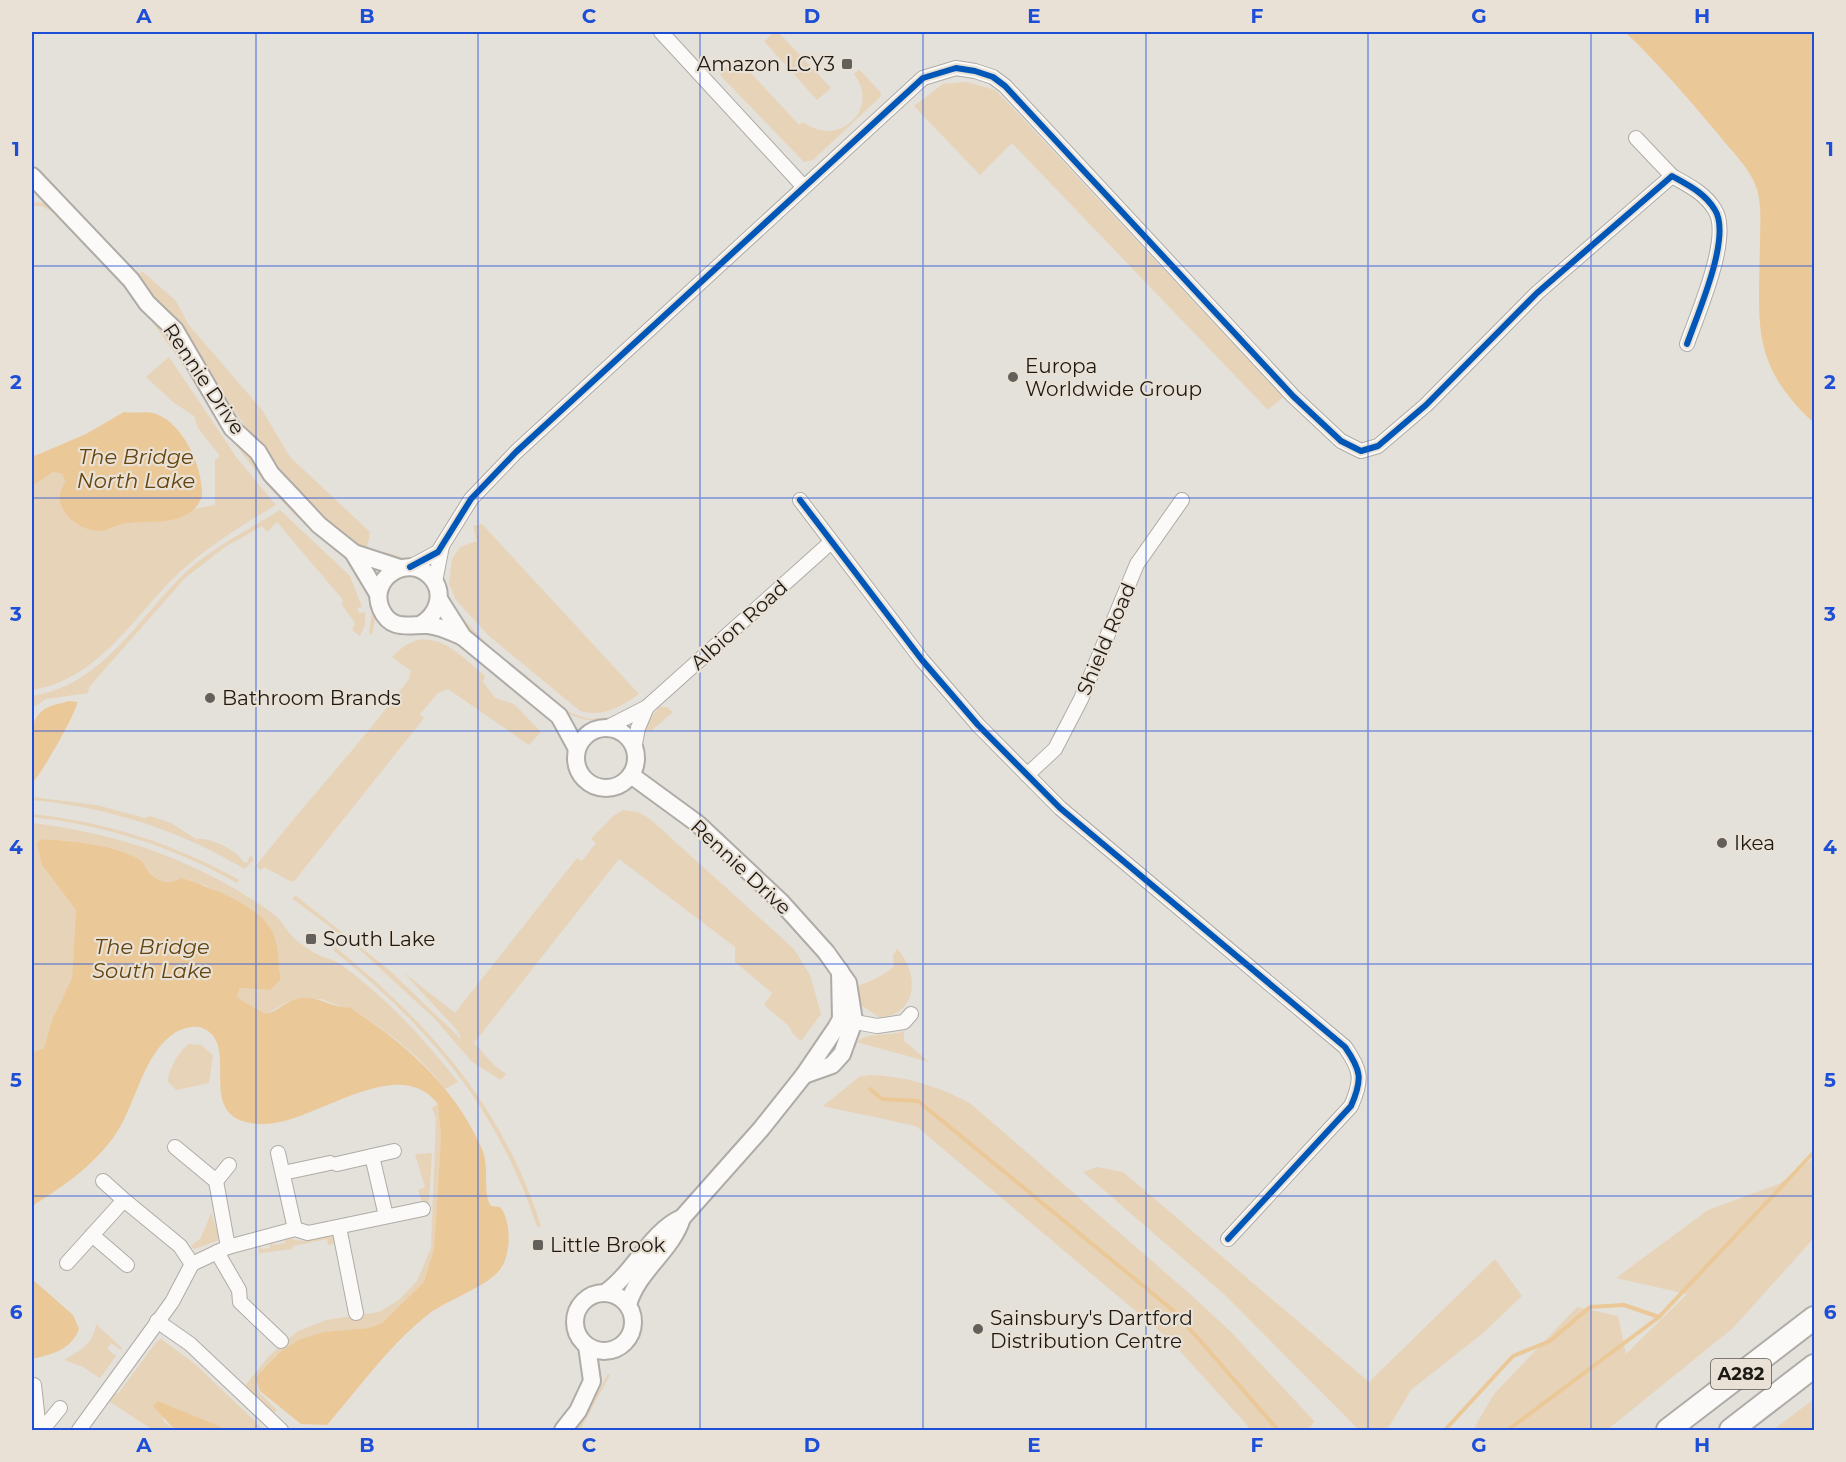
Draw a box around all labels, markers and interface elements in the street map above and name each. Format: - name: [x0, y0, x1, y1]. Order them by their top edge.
- text: A: [135, 4, 152, 28]
- text: B: [359, 4, 375, 28]
- text: C: [582, 4, 597, 28]
- text: D: [804, 4, 820, 28]
- text: E: [1027, 4, 1041, 28]
- text: F: [1251, 4, 1264, 28]
- text: G: [1471, 4, 1487, 28]
- text: H: [1694, 4, 1710, 28]
- place label: Amazon LCY3: [697, 52, 835, 76]
- marker: Amazon LCY3: [840, 57, 854, 71]
- text: 1: [12, 137, 20, 161]
- text: 1: [1826, 137, 1834, 161]
- street label: Rennie Drive: [158, 319, 250, 439]
- place label: Europa Worldwide Group: [1025, 354, 1202, 401]
- text: 2: [10, 370, 22, 394]
- marker: Europa Worldwide Group: [1006, 370, 1020, 384]
- text: 2: [1824, 370, 1836, 394]
- water label: The Bridge North Lake: [77, 444, 195, 493]
- street label: Albion Road: [686, 575, 792, 675]
- street label: Shield Road: [1072, 579, 1140, 699]
- text: 3: [9, 602, 22, 626]
- text: 3: [1823, 602, 1836, 626]
- place label: Bathroom Brands: [222, 686, 401, 710]
- marker: Bathroom Brands: [203, 691, 217, 705]
- street label: Rennie Drive: [686, 814, 796, 920]
- place label: Ikea: [1734, 831, 1775, 855]
- text: 4: [9, 835, 23, 859]
- text: 4: [1823, 835, 1837, 859]
- marker: Ikea: [1715, 836, 1729, 850]
- place label: South Lake: [323, 927, 435, 951]
- marker: South Lake: [304, 932, 318, 946]
- water label: The Bridge South Lake: [92, 934, 212, 983]
- text: 5: [10, 1068, 22, 1092]
- text: 5: [1824, 1068, 1836, 1092]
- place label: Little Brook: [550, 1233, 666, 1257]
- marker: Little Brook: [531, 1238, 545, 1252]
- text: 6: [10, 1300, 23, 1324]
- text: 6: [1824, 1300, 1837, 1324]
- place label: Sainsbury's Dartford Distribution Centre: [990, 1306, 1193, 1353]
- marker: Sainsbury's Dartford Distribution Centre: [971, 1322, 985, 1336]
- road number: A282: [1711, 1359, 1771, 1389]
- text: A: [135, 1433, 152, 1457]
- text: B: [359, 1433, 375, 1457]
- text: C: [582, 1433, 597, 1457]
- text: D: [804, 1433, 820, 1457]
- text: E: [1027, 1433, 1041, 1457]
- text: F: [1251, 1433, 1264, 1457]
- text: G: [1471, 1433, 1487, 1457]
- text: H: [1694, 1433, 1710, 1457]

